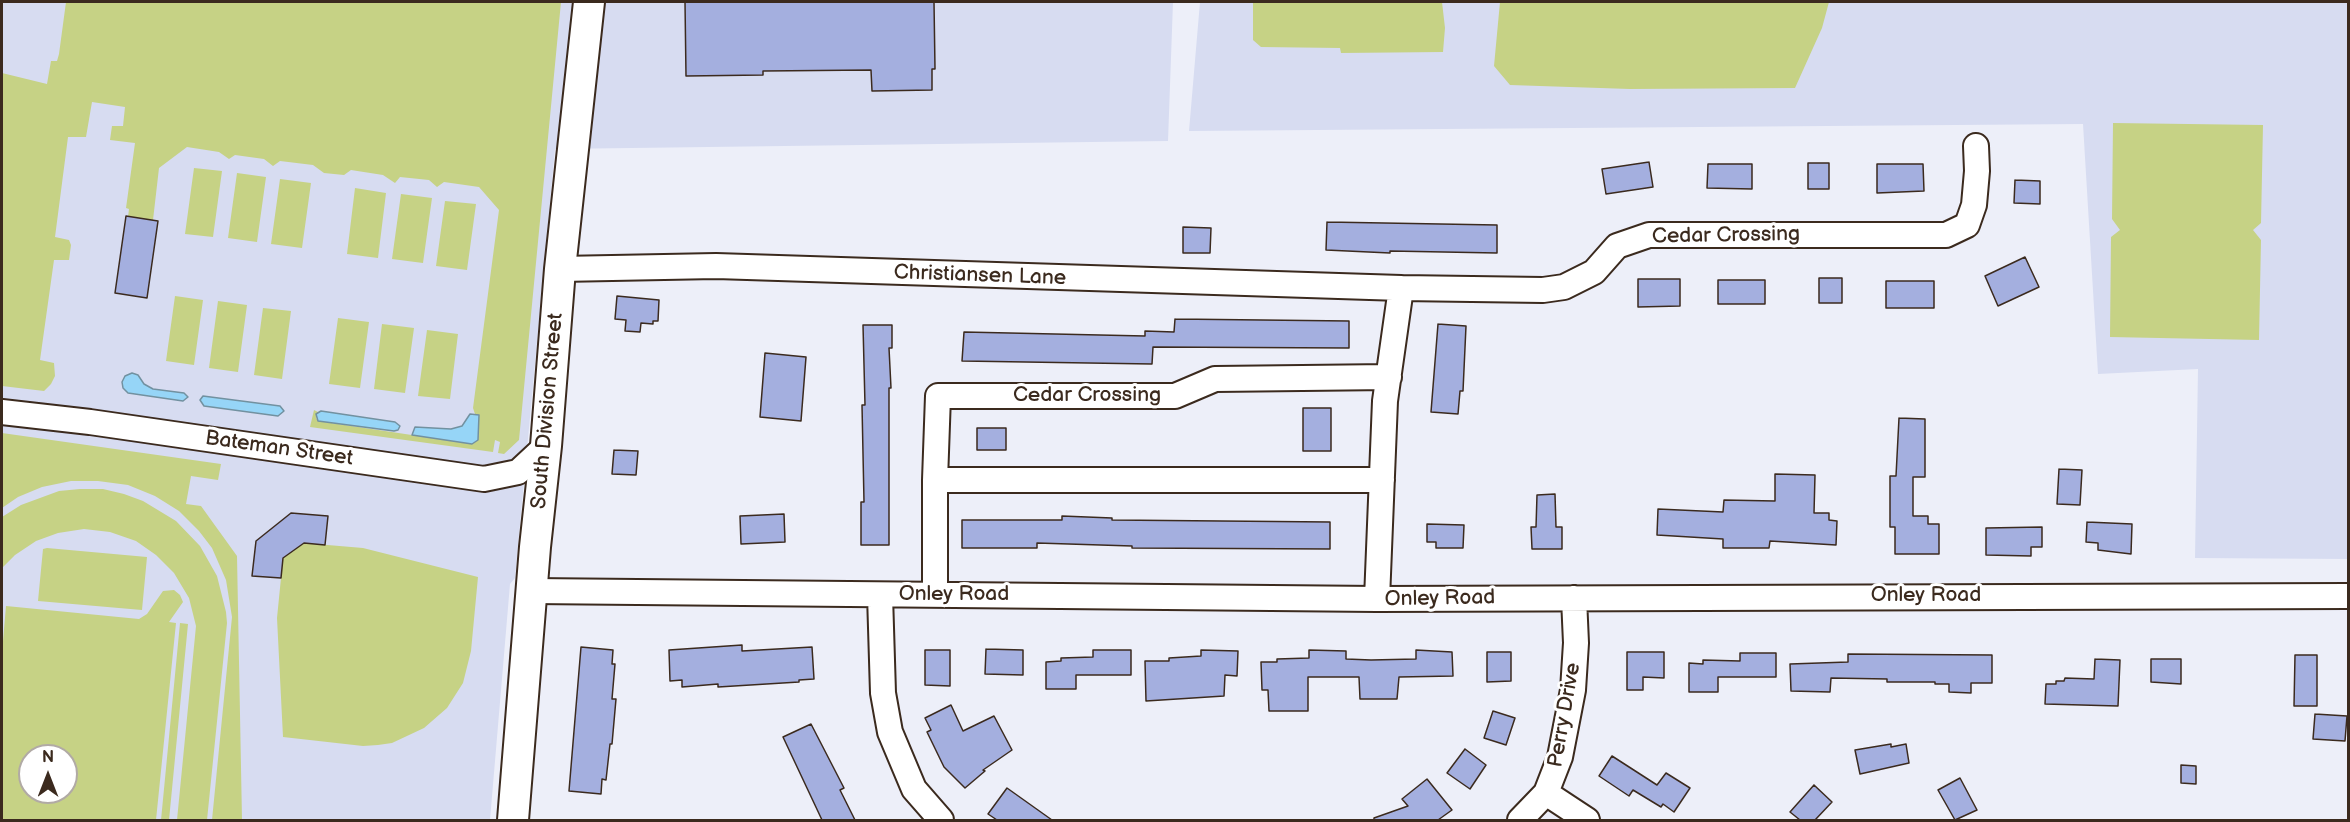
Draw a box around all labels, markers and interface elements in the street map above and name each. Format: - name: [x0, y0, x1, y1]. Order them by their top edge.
- street label: Cedar Crossing: [1652, 222, 1800, 250]
- street label: Christiansen Lane: [893, 260, 1067, 292]
- street label: South Division Street: [527, 312, 569, 510]
- street label: Cedar Crossing: [1013, 383, 1161, 409]
- street label: Bateman Street: [203, 426, 355, 472]
- street label: Onley Road: [899, 582, 1009, 608]
- street label: Onley Road: [1871, 583, 1981, 609]
- street label: Onley Road: [1385, 585, 1495, 613]
- street label: Perry Drive: [1543, 661, 1587, 769]
- north arrow: [18, 744, 78, 804]
- text: N: [42, 748, 54, 767]

